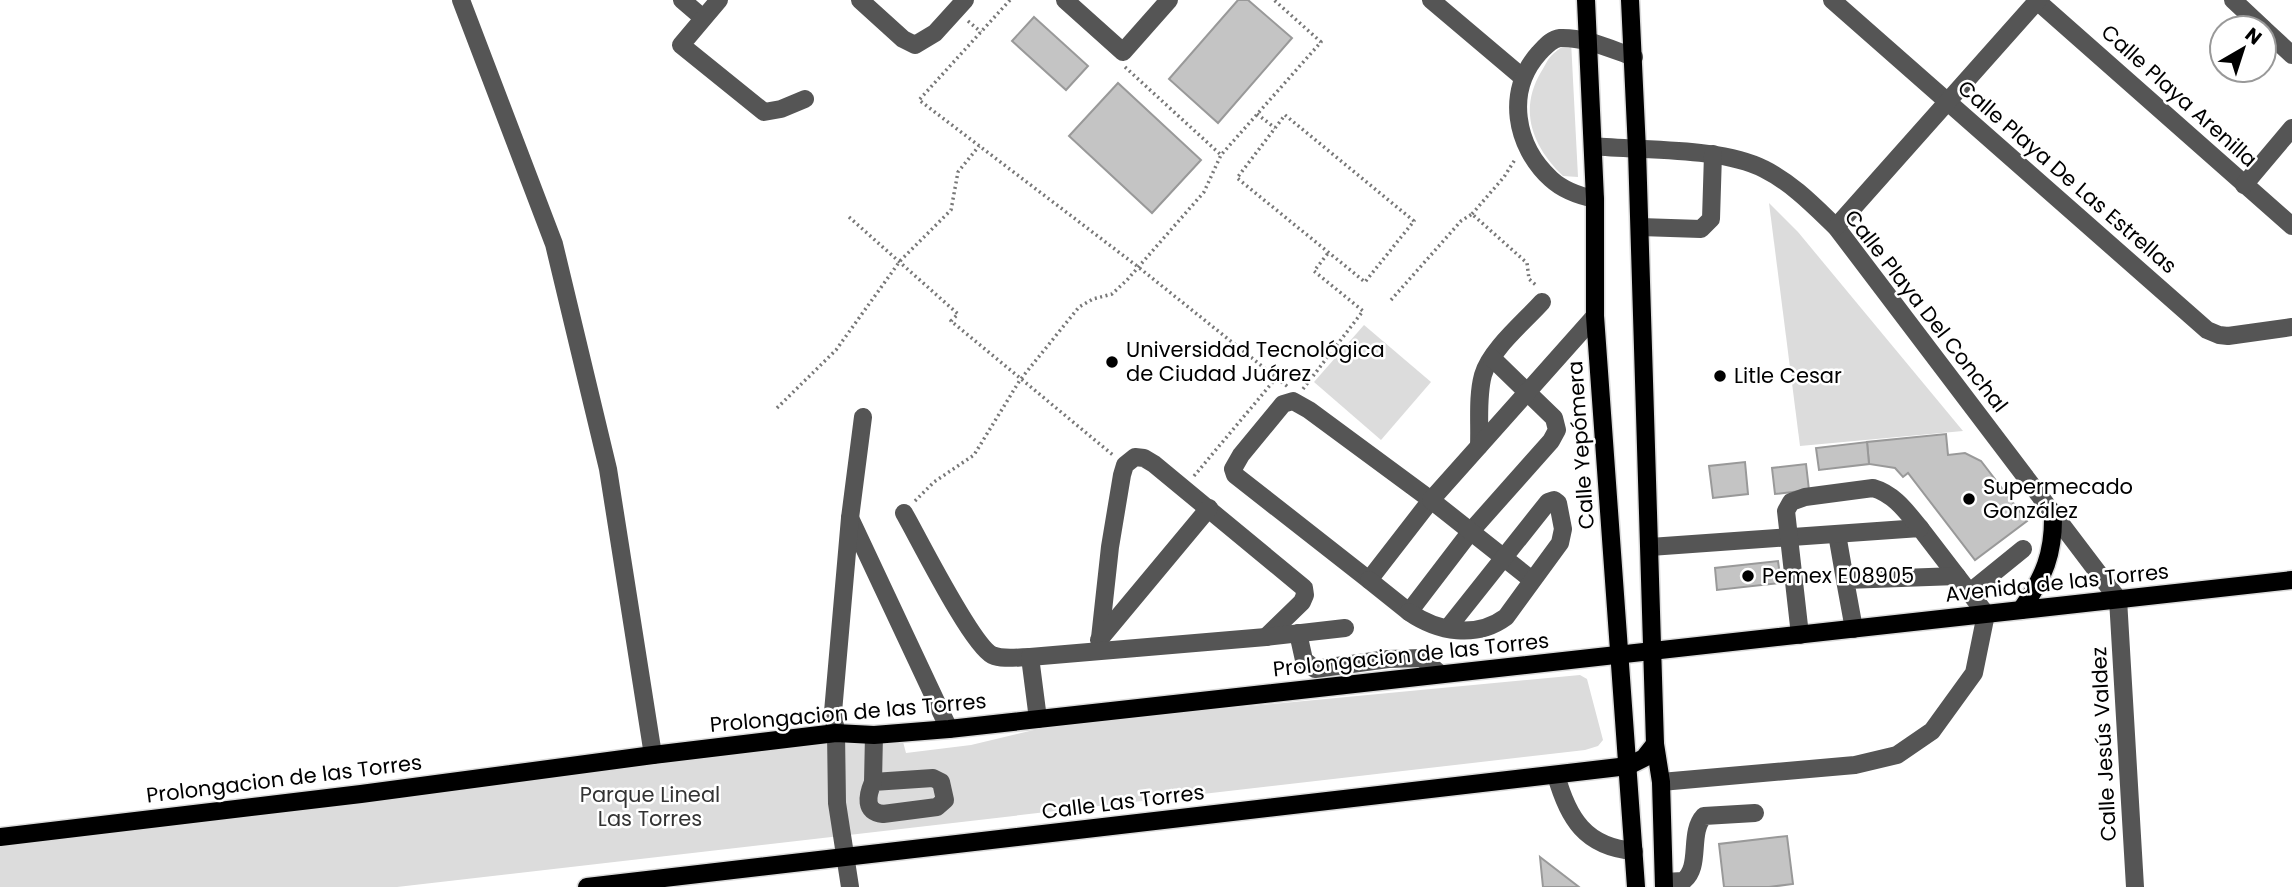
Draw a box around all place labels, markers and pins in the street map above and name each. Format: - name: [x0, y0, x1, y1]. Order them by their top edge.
- place label: Universidad Tecnológica de Ciudad Juárez: [1126, 335, 1385, 388]
- marker: Universidad Tecnológica de Ciudad Juárez: [1104, 354, 1120, 370]
- place label: Litle Cesar: [1734, 361, 1842, 390]
- marker: Litle Cesar: [1712, 368, 1728, 384]
- place label: Supermecado González: [1983, 472, 2133, 525]
- marker: Supermecado González: [1961, 491, 1977, 507]
- place label: Pemex E08905: [1762, 561, 1914, 590]
- marker: Pemex E08905: [1740, 568, 1756, 584]

